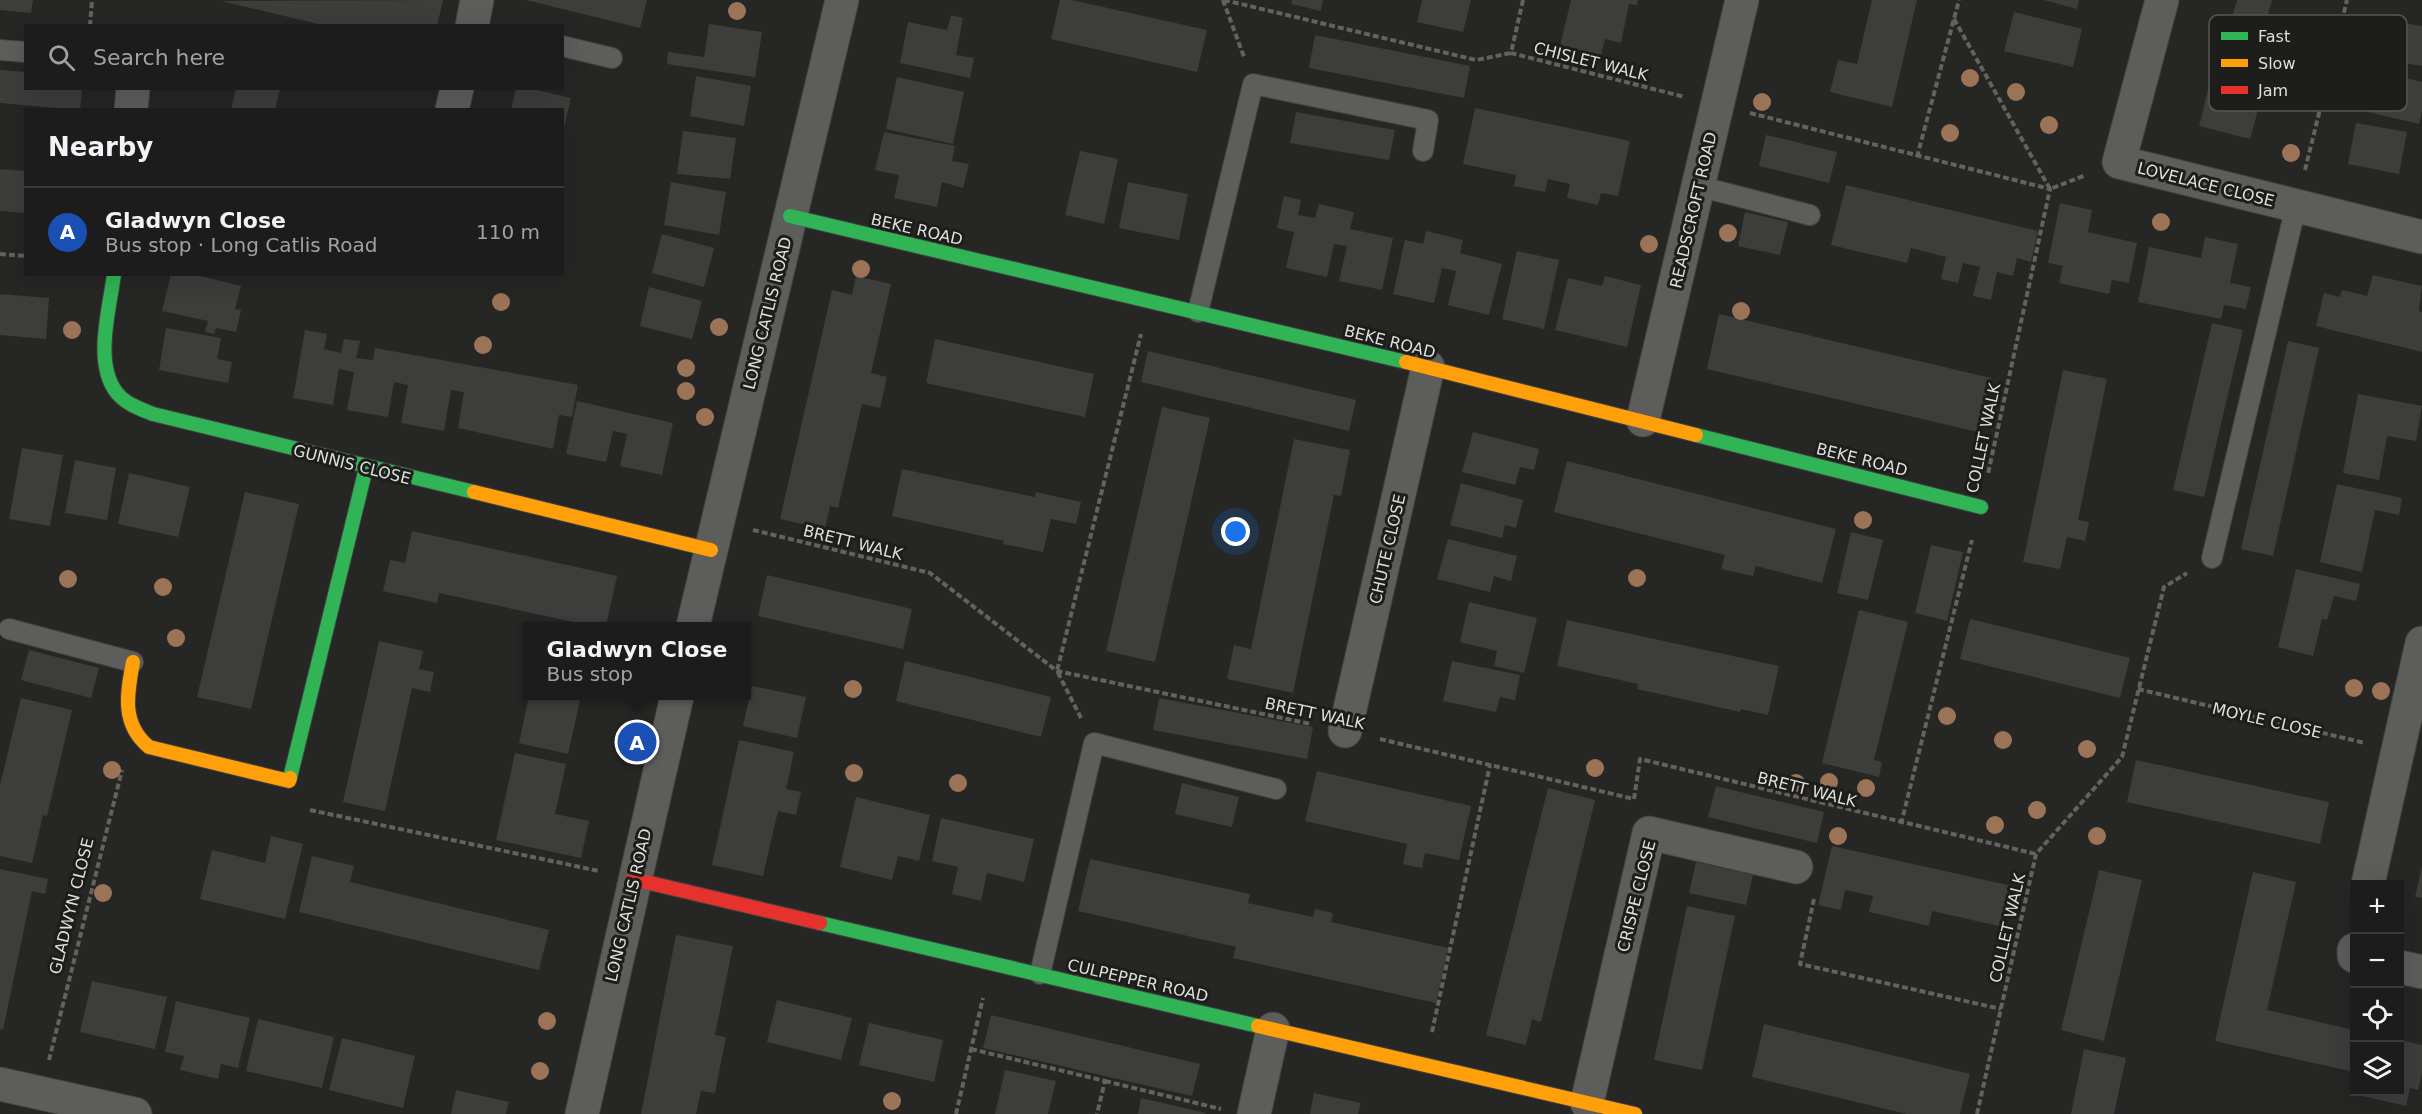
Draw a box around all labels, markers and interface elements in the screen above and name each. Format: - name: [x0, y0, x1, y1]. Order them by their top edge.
- legend: [2209, 15, 2407, 111]
- search box: [24, 24, 564, 90]
- text: Fast: [2258, 27, 2290, 46]
- street label: CHISLET WALK: [1532, 38, 1651, 85]
- icon: search: [45, 41, 78, 74]
- text: Search here: [93, 45, 225, 70]
- text: Slow: [2258, 54, 2295, 73]
- text: Jam: [2257, 81, 2288, 100]
- street label: READSCROFT ROAD: [1666, 130, 1721, 290]
- text: Nearby: [48, 132, 153, 162]
- street label: LOVELACE CLOSE: [2135, 158, 2276, 211]
- text: Gladwyn Close: [105, 208, 286, 233]
- street label: BEKE ROAD: [869, 210, 965, 249]
- text: A: [60, 220, 75, 244]
- text: 110 m: [476, 220, 540, 244]
- text: Bus stop · Long Catlis Road: [105, 233, 377, 257]
- street label: LONG CATLIS ROAD: [739, 235, 796, 391]
- street label: BEKE ROAD: [1342, 321, 1438, 362]
- street label: COLLET WALK: [1963, 381, 2005, 495]
- street label: BEKE ROAD: [1814, 439, 1910, 480]
- street label: GUNNIS CLOSE: [291, 441, 413, 488]
- street label: CHUTE CLOSE: [1366, 492, 1409, 606]
- your location: [1221, 517, 1250, 546]
- street label: BRETT WALK: [801, 521, 905, 564]
- popup: [523, 622, 751, 700]
- text: Gladwyn Close: [547, 637, 728, 662]
- text: Bus stop: [547, 662, 633, 686]
- street label: BRETT WALK: [1263, 694, 1367, 733]
- street label: MOYLE CLOSE: [2210, 699, 2323, 742]
- pin: A: [618, 720, 656, 764]
- street label: BRETT WALK: [1755, 768, 1859, 811]
- street label: LONG CATLIS ROAD: [602, 827, 655, 984]
- street label: GLADWYN CLOSE: [45, 836, 98, 976]
- street label: CRISPE CLOSE: [1613, 838, 1660, 954]
- street label: COLLET WALK: [1986, 871, 2029, 985]
- map controls: [2350, 880, 2404, 1096]
- button: +: [2350, 880, 2404, 934]
- button: −: [2350, 934, 2404, 988]
- street label: CULPEPPER ROAD: [1066, 955, 1210, 1006]
- button: locate: [2350, 988, 2404, 1042]
- button: layers: [2350, 1042, 2404, 1096]

